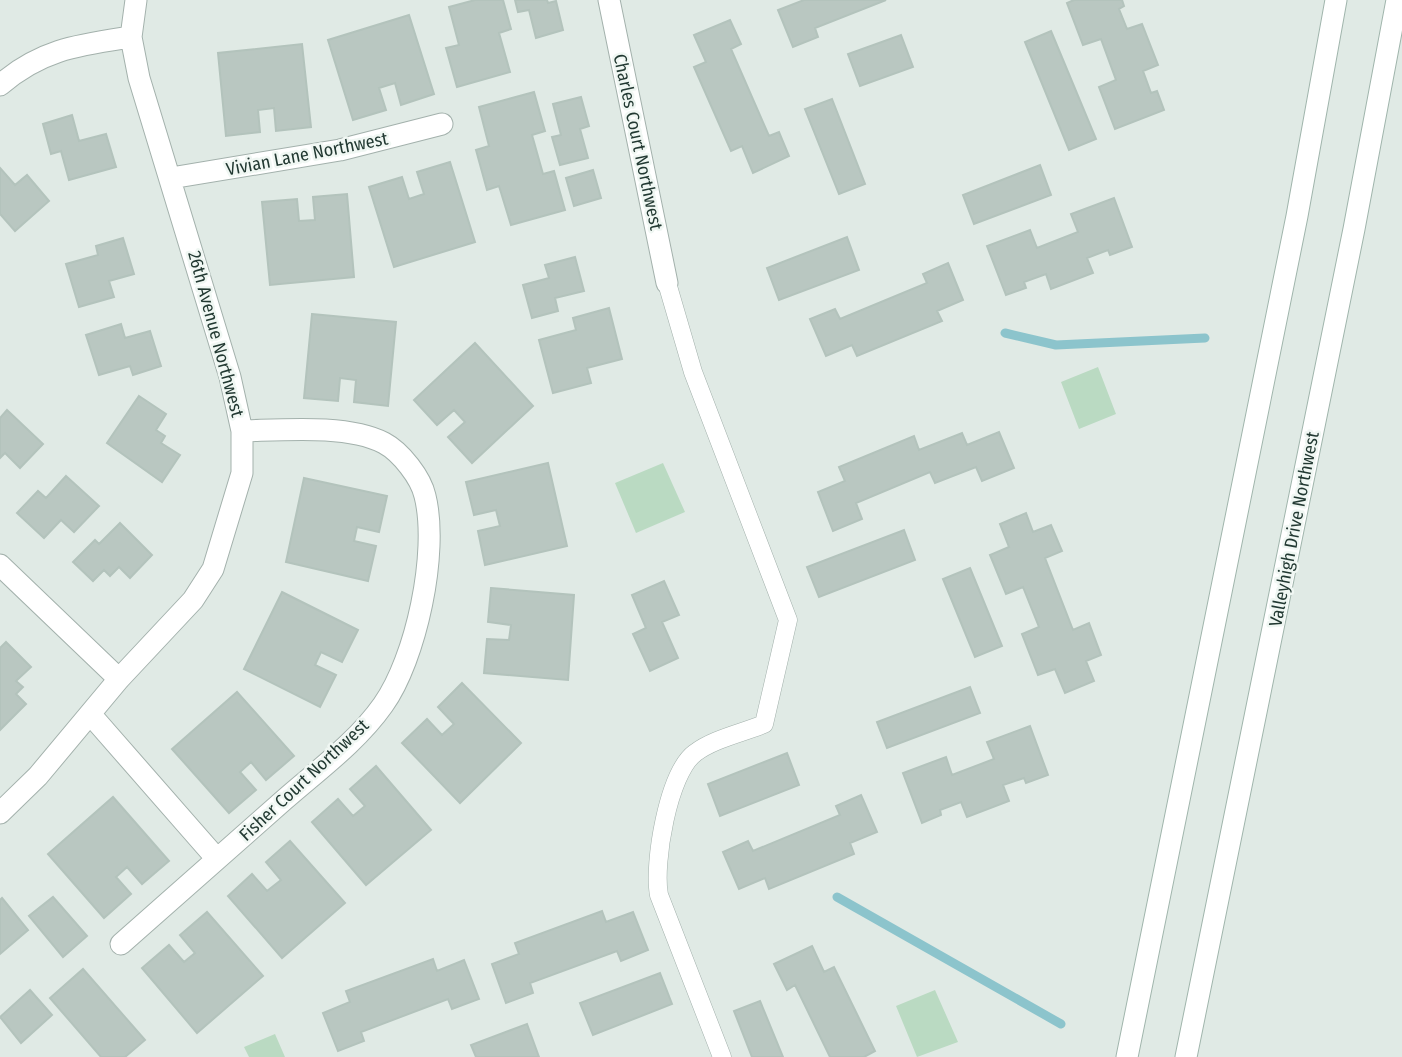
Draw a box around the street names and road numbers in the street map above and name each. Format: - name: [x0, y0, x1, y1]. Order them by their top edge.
- street label: Charles Court Northwest: [609, 52, 667, 232]
- street label: Vivian Lane Northwest: [224, 128, 390, 180]
- street label: 26th Avenue Northwest: [183, 249, 249, 420]
- street label: Valleyhigh Drive Northwest: [1264, 430, 1324, 628]
- street label: Fisher Court Northwest: [235, 714, 373, 846]

